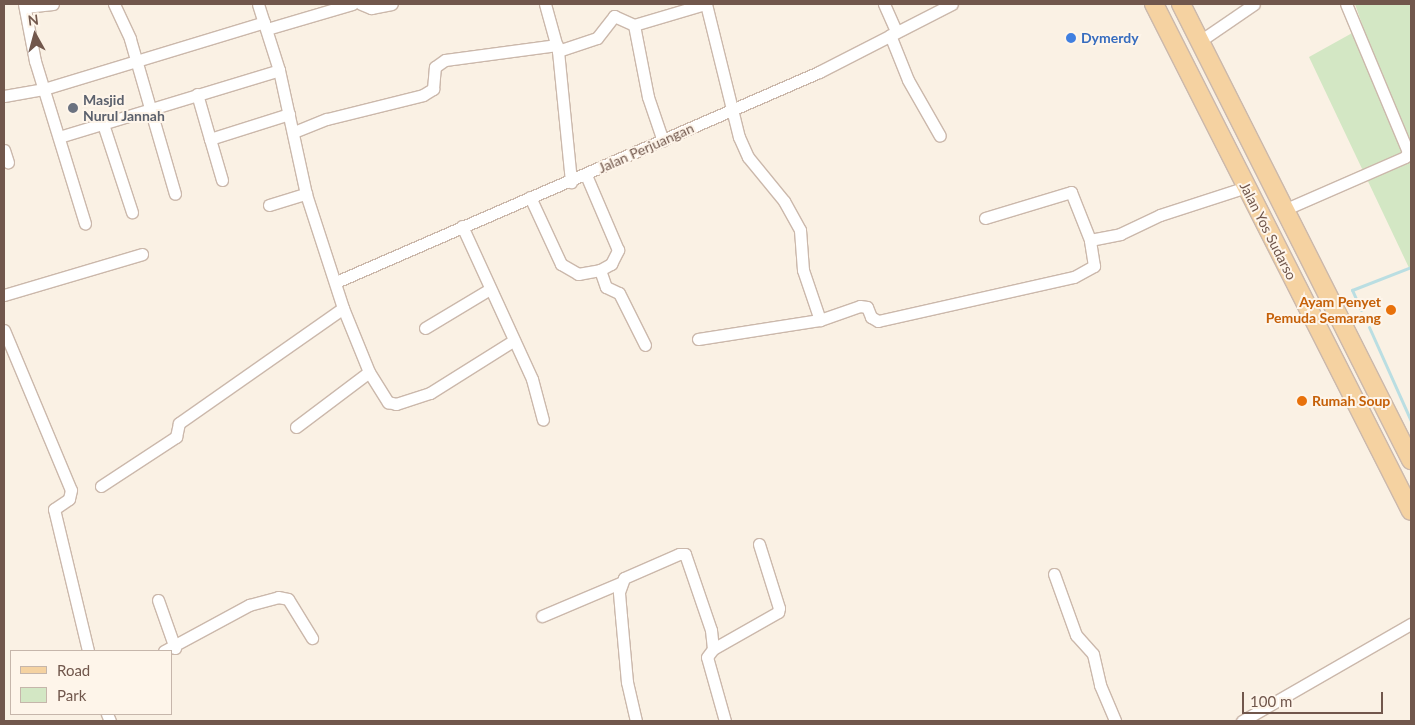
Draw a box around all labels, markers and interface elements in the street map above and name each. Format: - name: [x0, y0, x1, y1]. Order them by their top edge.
- north arrow: [10, 10, 60, 60]
- text: N: [27, 11, 39, 29]
- place label: Dymerdy: [1081, 30, 1139, 46]
- marker: Dymerdy: [1065, 32, 1077, 44]
- place label: Masjid Nurul Jannah: [83, 92, 165, 124]
- marker: Masjid Nurul Jannah: [67, 102, 79, 114]
- street label: Jalan Perjuangan: [596, 119, 696, 177]
- street label: Jalan Yos Sudarso: [1236, 179, 1300, 283]
- place label: Ayam Penyet Pemuda Semarang: [1266, 294, 1381, 326]
- marker: Ayam Penyet Pemuda Semarang: [1385, 304, 1397, 316]
- place label: Rumah Soup: [1312, 393, 1390, 409]
- marker: Rumah Soup: [1296, 395, 1308, 407]
- legend: [10, 650, 172, 715]
- text: Road: [57, 661, 90, 679]
- scale bar: [1245, 682, 1386, 714]
- text: Park: [57, 686, 86, 704]
- text: 100 m: [1250, 692, 1292, 710]

